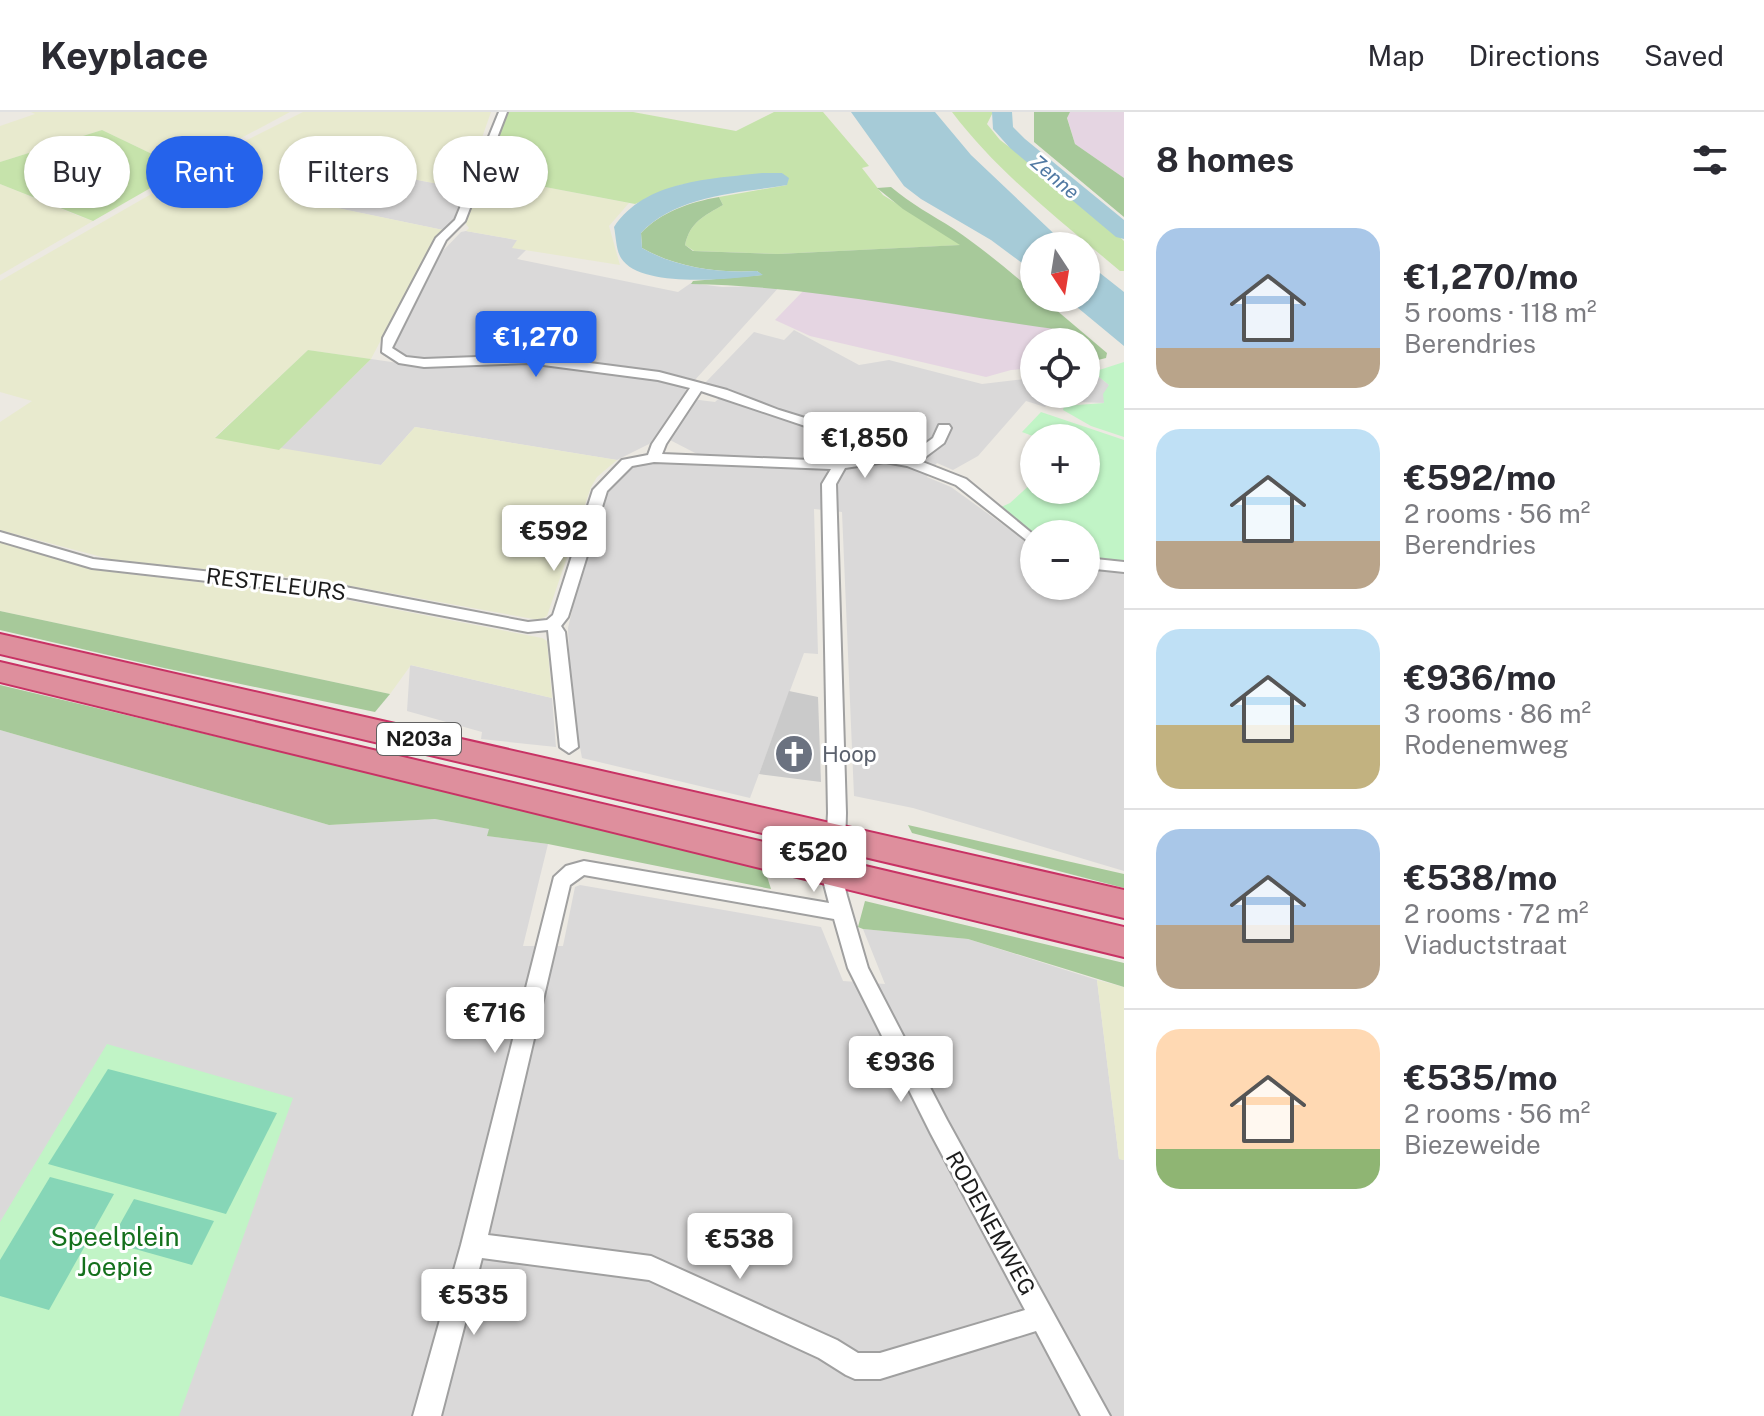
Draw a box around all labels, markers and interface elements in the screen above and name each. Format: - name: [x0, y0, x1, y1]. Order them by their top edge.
- text: Keyplace: [40, 33, 208, 78]
- text: Map: [1368, 39, 1424, 72]
- text: Directions: [1468, 39, 1600, 72]
- text: Saved: [1644, 39, 1724, 72]
- chip: Buy: [24, 136, 130, 208]
- chip: Rent: [146, 136, 263, 208]
- chip: Filters: [279, 136, 417, 208]
- chip: New: [433, 136, 548, 208]
- icon: filters: [1688, 138, 1732, 182]
- text: 8 homes: [1156, 140, 1294, 180]
- water label: Zenne: [1026, 150, 1084, 204]
- north arrow: [1020, 232, 1100, 312]
- map controls: [1020, 232, 1100, 600]
- text: €1,270/mo: [1404, 257, 1578, 297]
- icon: home: [1220, 260, 1316, 356]
- text: 5 rooms · 118 m²: [1404, 297, 1597, 328]
- pin: €1,270: [471, 311, 601, 379]
- text: €1,270: [493, 321, 579, 352]
- button: locate: [1020, 328, 1100, 408]
- text: Berendries: [1404, 328, 1536, 359]
- pin: €1,850: [800, 412, 930, 480]
- text: €1,850: [821, 422, 909, 453]
- button: +: [1020, 424, 1100, 504]
- text: €592/mo: [1404, 458, 1556, 498]
- icon: home: [1220, 461, 1316, 557]
- text: 2 rooms · 56 m²: [1404, 498, 1590, 529]
- pin: €592: [507, 505, 601, 573]
- text: €592: [520, 515, 588, 546]
- button: −: [1020, 520, 1100, 600]
- text: Berendries: [1404, 529, 1536, 560]
- street label: RESTELEURS: [205, 563, 347, 605]
- text: €936/mo: [1404, 658, 1556, 698]
- icon: home: [1220, 661, 1316, 757]
- text: 3 rooms · 86 m²: [1404, 698, 1591, 729]
- road number: N203a: [377, 723, 461, 755]
- text: Rodenemweg: [1404, 729, 1569, 760]
- church icon: Hoop: [773, 733, 815, 775]
- place label: Hoop: [822, 741, 877, 767]
- pin: €520: [767, 826, 861, 894]
- text: €520: [780, 836, 848, 867]
- text: €538/mo: [1404, 858, 1557, 898]
- icon: home: [1220, 861, 1316, 957]
- text: 2 rooms · 72 m²: [1404, 898, 1589, 929]
- text: Viaductstraat: [1404, 929, 1567, 960]
- pin: €716: [448, 987, 542, 1055]
- text: €716: [464, 997, 526, 1028]
- pin: €936: [854, 1036, 948, 1104]
- text: €936: [867, 1046, 935, 1077]
- text: €535/mo: [1404, 1058, 1558, 1098]
- icon: home: [1220, 1061, 1316, 1157]
- text: 2 rooms · 56 m²: [1404, 1098, 1590, 1129]
- text: Biezeweide: [1404, 1129, 1541, 1160]
- street label: RODENEMWEG: [941, 1147, 1041, 1299]
- pin: €538: [693, 1213, 787, 1281]
- park label: Speelplein Joepie: [50, 1221, 180, 1282]
- text: €538: [705, 1223, 775, 1254]
- pin: €535: [427, 1269, 521, 1337]
- text: €535: [439, 1279, 509, 1310]

